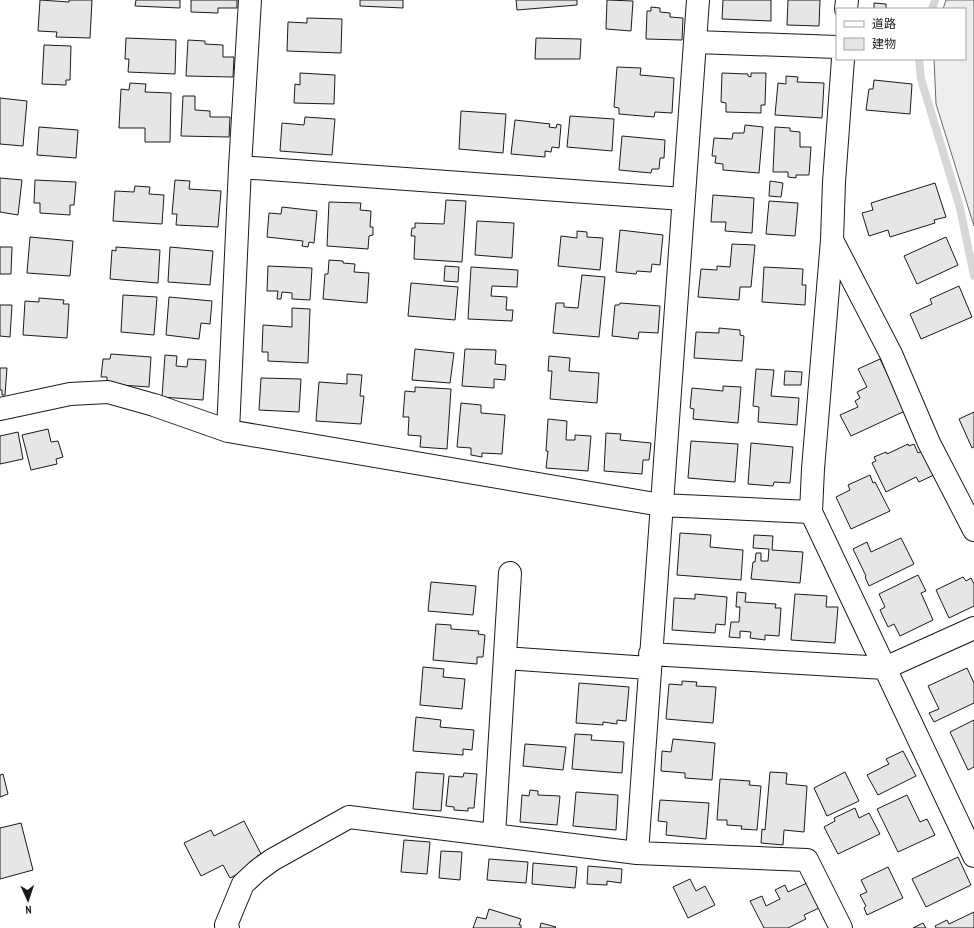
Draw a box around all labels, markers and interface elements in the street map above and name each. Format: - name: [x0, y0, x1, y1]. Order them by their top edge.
- legend: [836, 8, 966, 60]
- text: 道路: [872, 16, 896, 31]
- text: 建物: [872, 36, 896, 51]
- north arrow: [8, 880, 48, 920]
- text: N: [25, 903, 32, 917]

